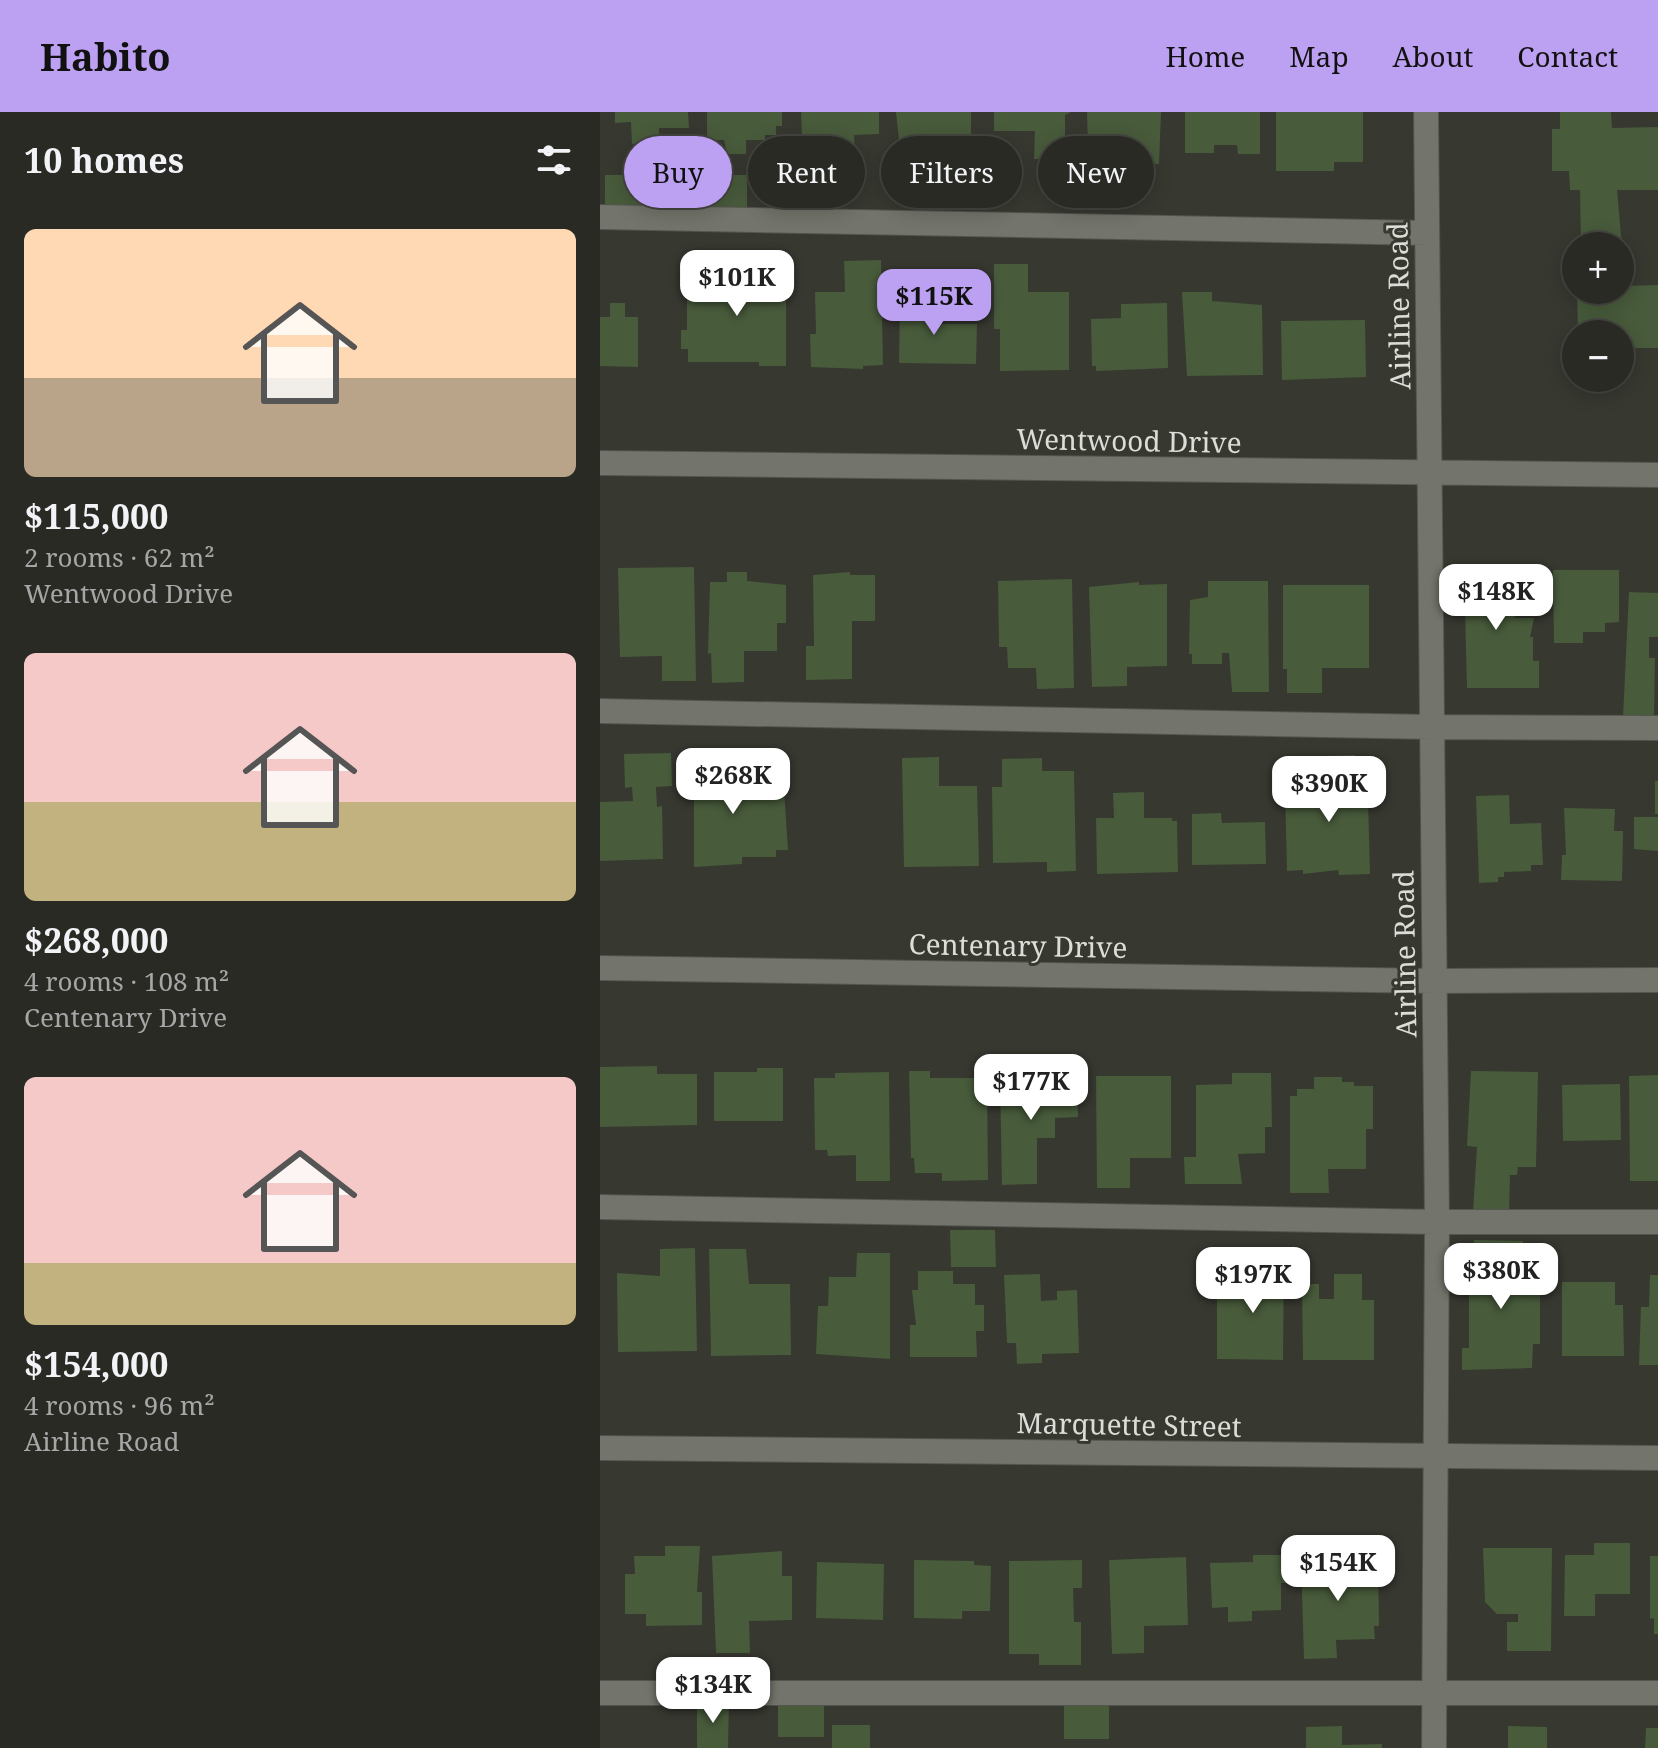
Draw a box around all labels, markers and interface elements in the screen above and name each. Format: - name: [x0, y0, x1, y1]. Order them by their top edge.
- text: Habito: [40, 30, 171, 82]
- text: Home: [1166, 37, 1245, 75]
- text: Map: [1289, 37, 1349, 75]
- text: About: [1393, 37, 1473, 75]
- text: Contact: [1517, 37, 1618, 75]
- chip: Buy: [624, 136, 732, 208]
- chip: Rent: [748, 136, 865, 208]
- chip: Filters: [881, 136, 1022, 208]
- chip: New: [1038, 136, 1154, 208]
- text: 10 homes: [24, 137, 184, 183]
- icon: filters: [532, 138, 576, 182]
- street label: Airline Road: [1378, 222, 1418, 390]
- map controls: [1562, 232, 1634, 392]
- button: +: [1562, 232, 1634, 304]
- pin: $101K: [681, 250, 793, 318]
- text: $101K: [698, 258, 776, 294]
- pin: $115K: [878, 269, 990, 337]
- text: $115K: [895, 277, 973, 313]
- icon: home: [228, 281, 372, 425]
- button: −: [1562, 320, 1634, 392]
- street label: Wentwood Drive: [1016, 419, 1242, 461]
- text: $115,000: [24, 493, 168, 539]
- text: 2 rooms · 62 m²: [24, 539, 215, 575]
- pin: $148K: [1440, 564, 1552, 632]
- text: $148K: [1457, 572, 1535, 608]
- text: Wentwood Drive: [24, 575, 233, 611]
- icon: home: [228, 705, 372, 849]
- pin: $268K: [677, 748, 789, 816]
- text: $268K: [694, 756, 772, 792]
- pin: $390K: [1273, 756, 1385, 824]
- text: $390K: [1290, 764, 1368, 800]
- street label: Airline Road: [1384, 870, 1424, 1038]
- text: $268,000: [24, 917, 168, 963]
- street label: Centenary Drive: [908, 924, 1128, 966]
- text: 4 rooms · 108 m²: [24, 963, 229, 999]
- text: Centenary Drive: [24, 999, 227, 1035]
- pin: $177K: [975, 1054, 1087, 1122]
- text: $177K: [992, 1062, 1070, 1098]
- icon: home: [228, 1129, 372, 1273]
- pin: $380K: [1445, 1243, 1557, 1311]
- pin: $197K: [1197, 1247, 1309, 1315]
- text: $380K: [1462, 1251, 1540, 1287]
- text: $197K: [1214, 1255, 1292, 1291]
- text: $154,000: [24, 1341, 168, 1387]
- text: 4 rooms · 96 m²: [24, 1387, 215, 1423]
- street label: Marquette Street: [1016, 1403, 1242, 1445]
- text: Airline Road: [24, 1423, 179, 1459]
- pin: $154K: [1282, 1535, 1394, 1603]
- text: $154K: [1299, 1543, 1377, 1579]
- pin: $134K: [657, 1657, 769, 1725]
- text: $134K: [674, 1665, 752, 1701]

